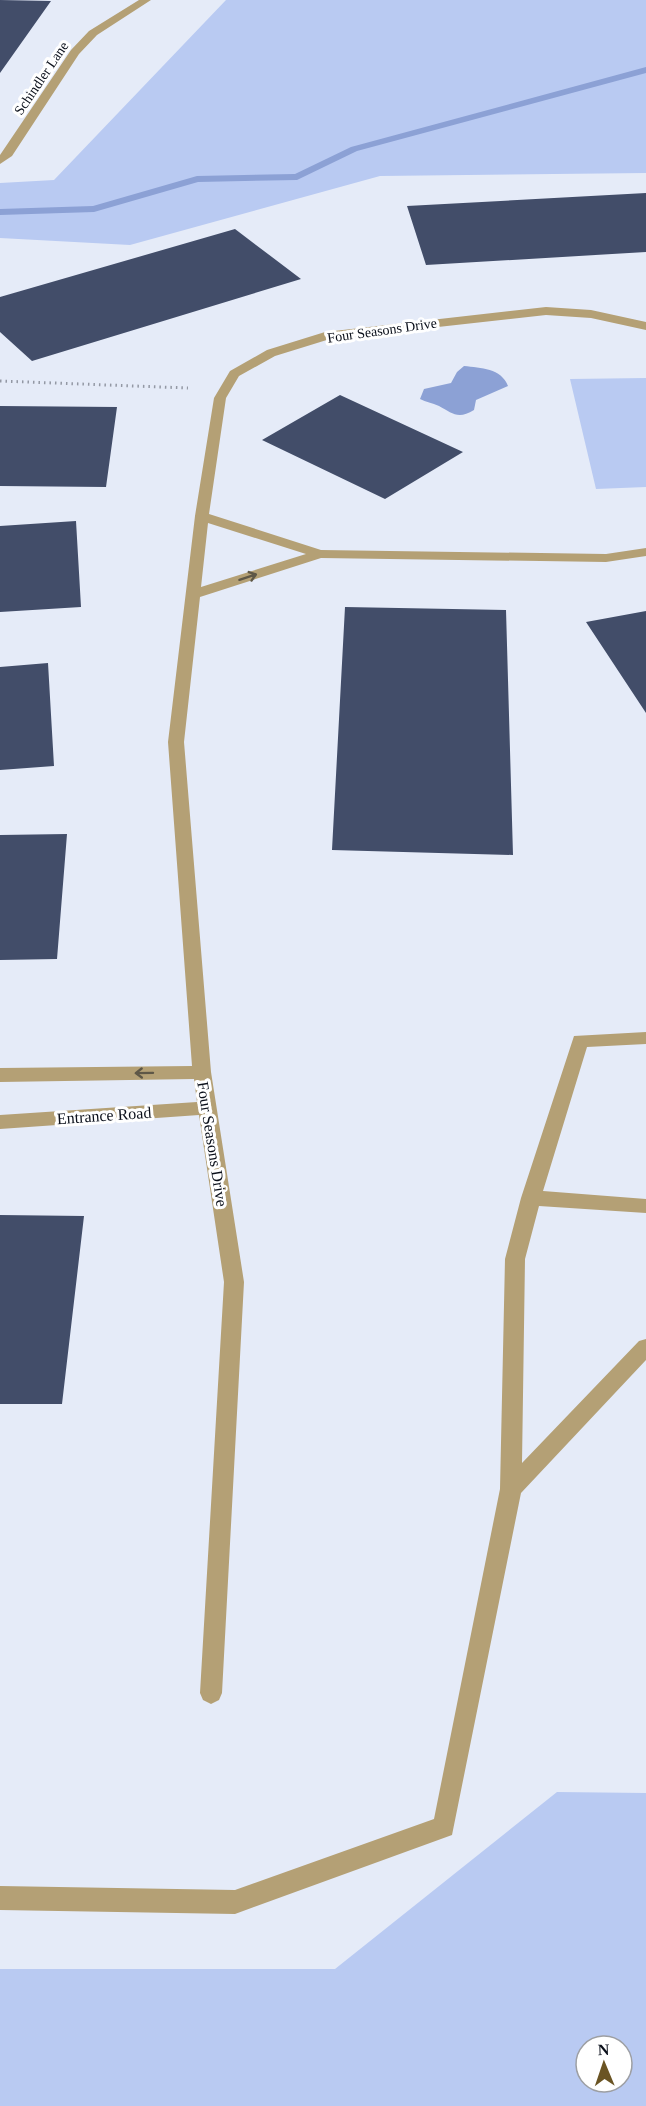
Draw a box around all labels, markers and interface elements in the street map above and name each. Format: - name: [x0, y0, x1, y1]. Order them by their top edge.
- street label: Schindler Lane: [11, 39, 71, 118]
- street label: Four Seasons Drive: [326, 315, 438, 346]
- one-way arrow: [238, 571, 257, 582]
- one-way arrow: [134, 1067, 154, 1079]
- street label: Four Seasons Drive: [194, 1080, 231, 1208]
- street label: Entrance Road: [56, 1104, 152, 1127]
- north arrow: [574, 2034, 634, 2094]
- text: N: [597, 2041, 610, 2058]

